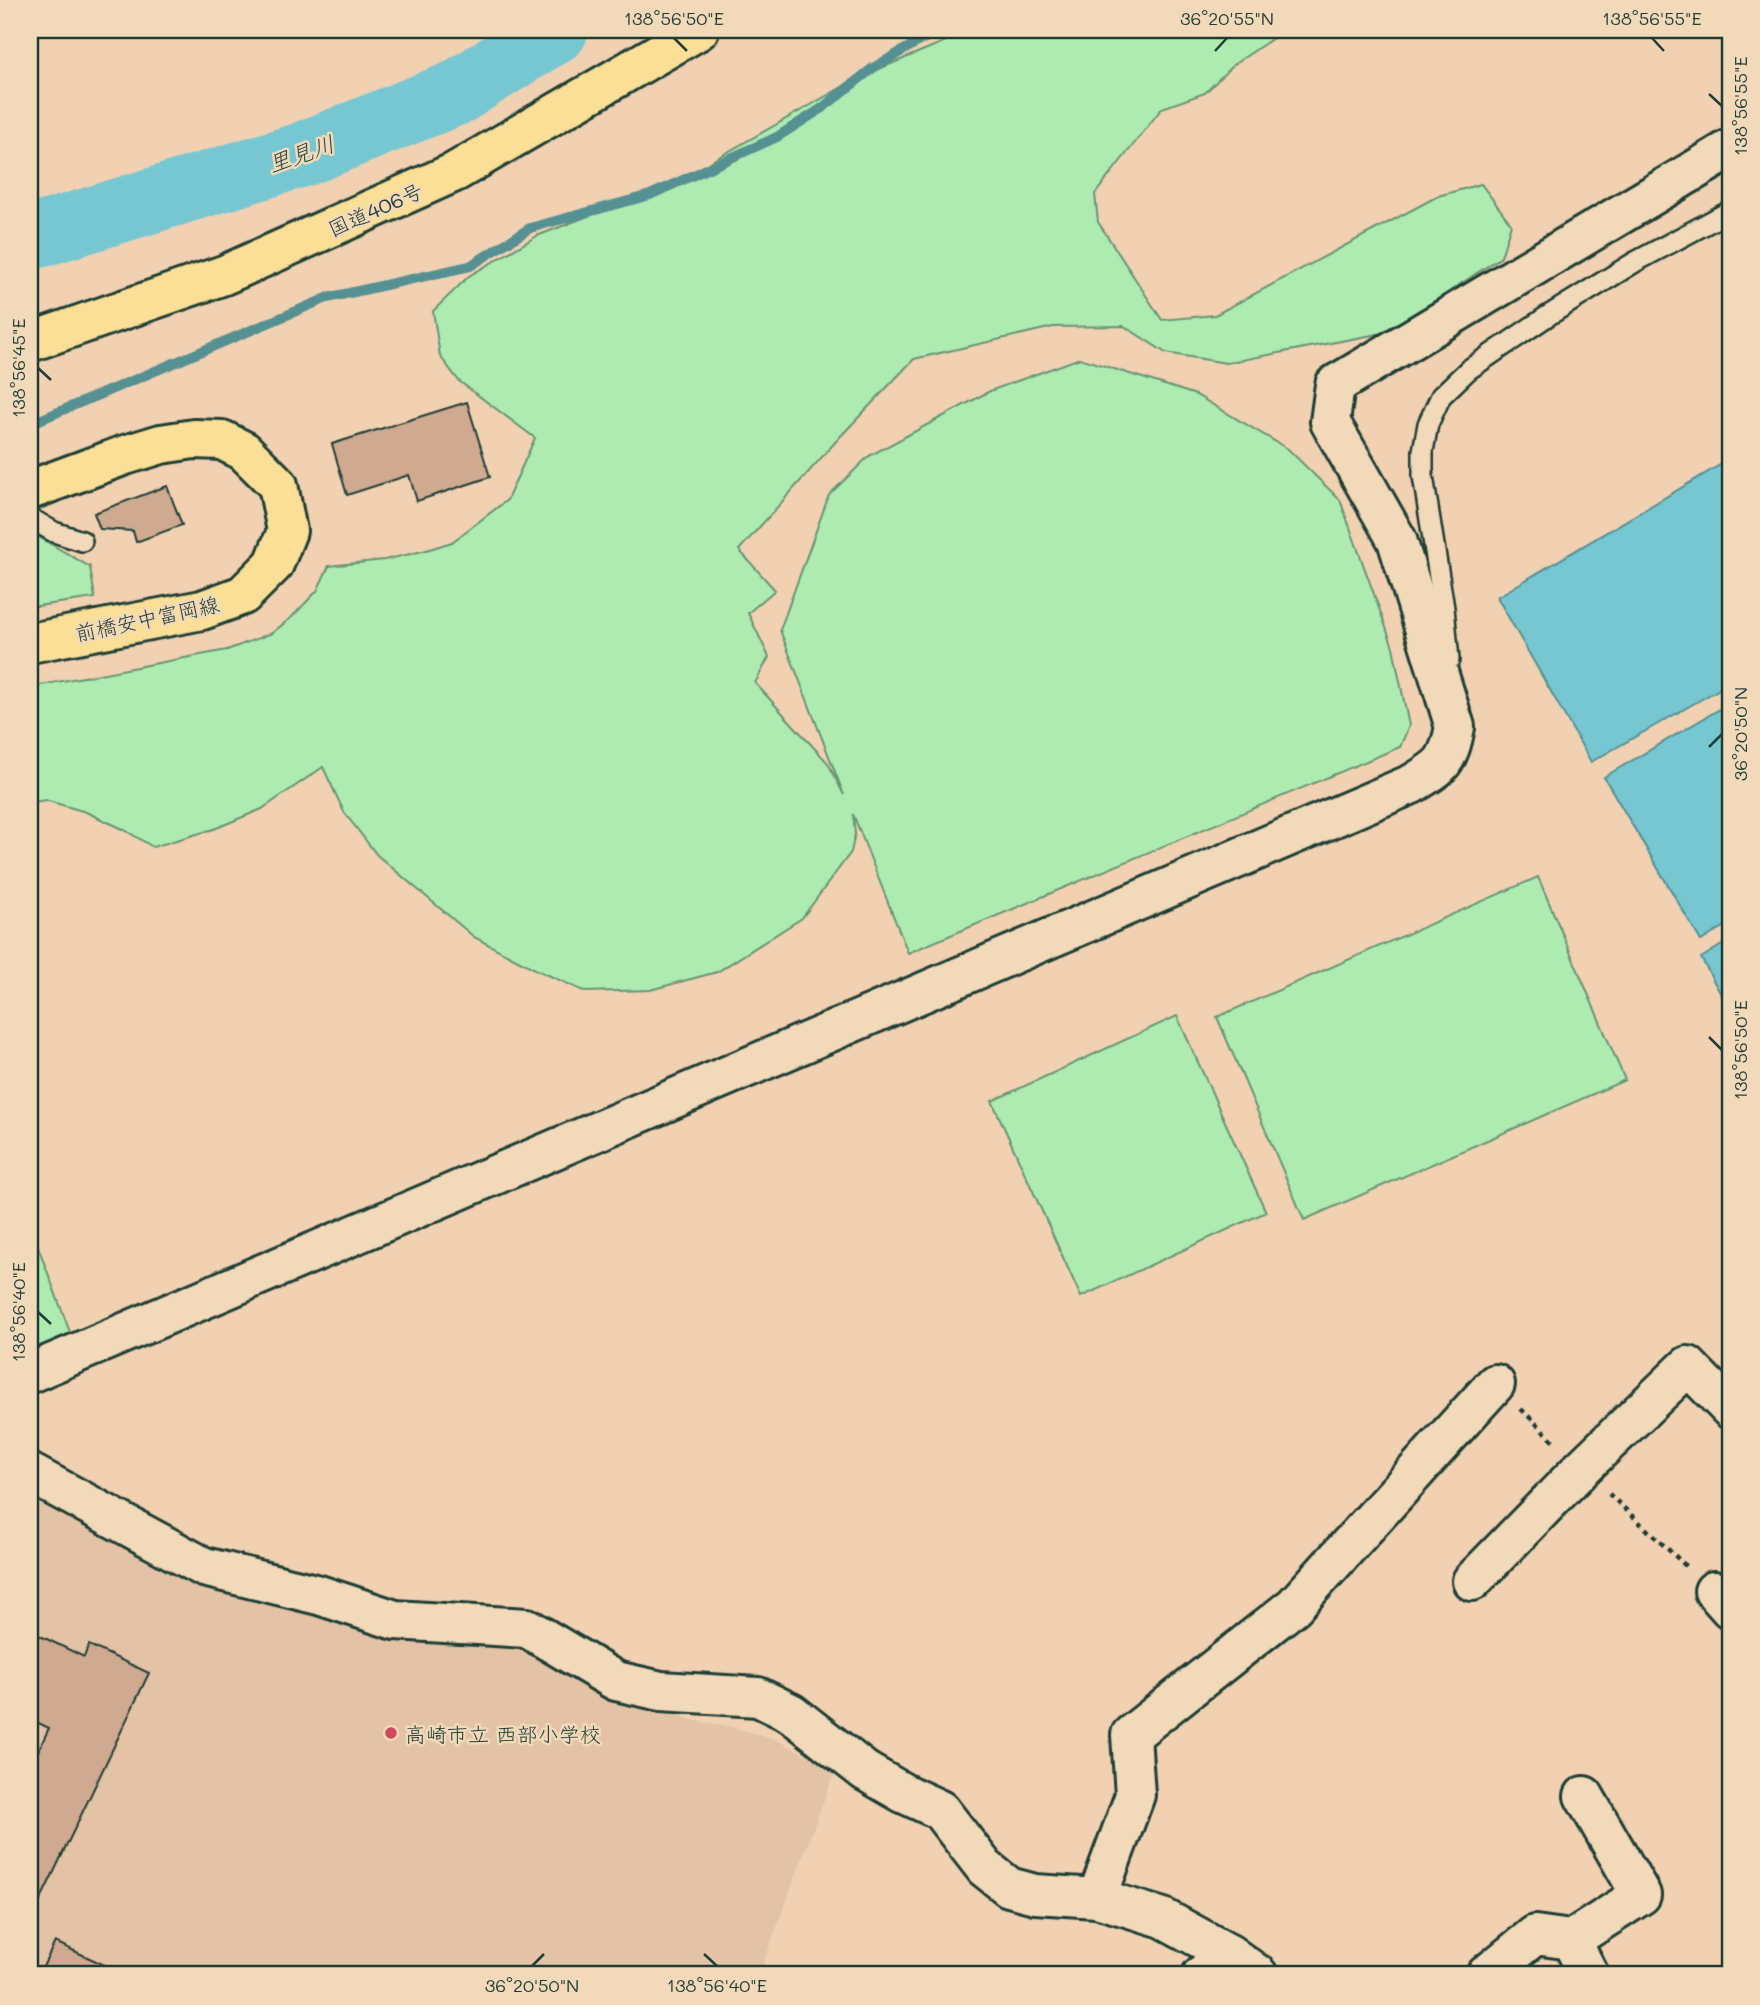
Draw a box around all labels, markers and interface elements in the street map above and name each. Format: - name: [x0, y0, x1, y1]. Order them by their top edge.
- text: 138°56'50"E: [624, 6, 724, 30]
- text: 36°20'55"N: [1180, 6, 1274, 30]
- text: 138°56'55"E: [1602, 6, 1702, 30]
- text: 138°56'55"E: [1728, 56, 1752, 156]
- water label: 里見川: [263, 128, 339, 178]
- street label: 国道406号: [323, 176, 427, 242]
- text: 138°56'45"E: [6, 318, 30, 418]
- street label: 前橋安中富岡線: [72, 590, 222, 646]
- text: 36°20'50"N: [1728, 687, 1752, 781]
- text: 138°56'50"E: [1728, 1000, 1752, 1100]
- text: 138°56'40"E: [6, 1262, 30, 1362]
- place label: 高崎市立 西部小学校: [405, 1720, 601, 1747]
- marker: 高崎市立 西部小学校: [383, 1725, 399, 1741]
- text: 36°20'50"N: [485, 1973, 579, 1997]
- text: 138°56'40"E: [667, 1973, 767, 1997]

